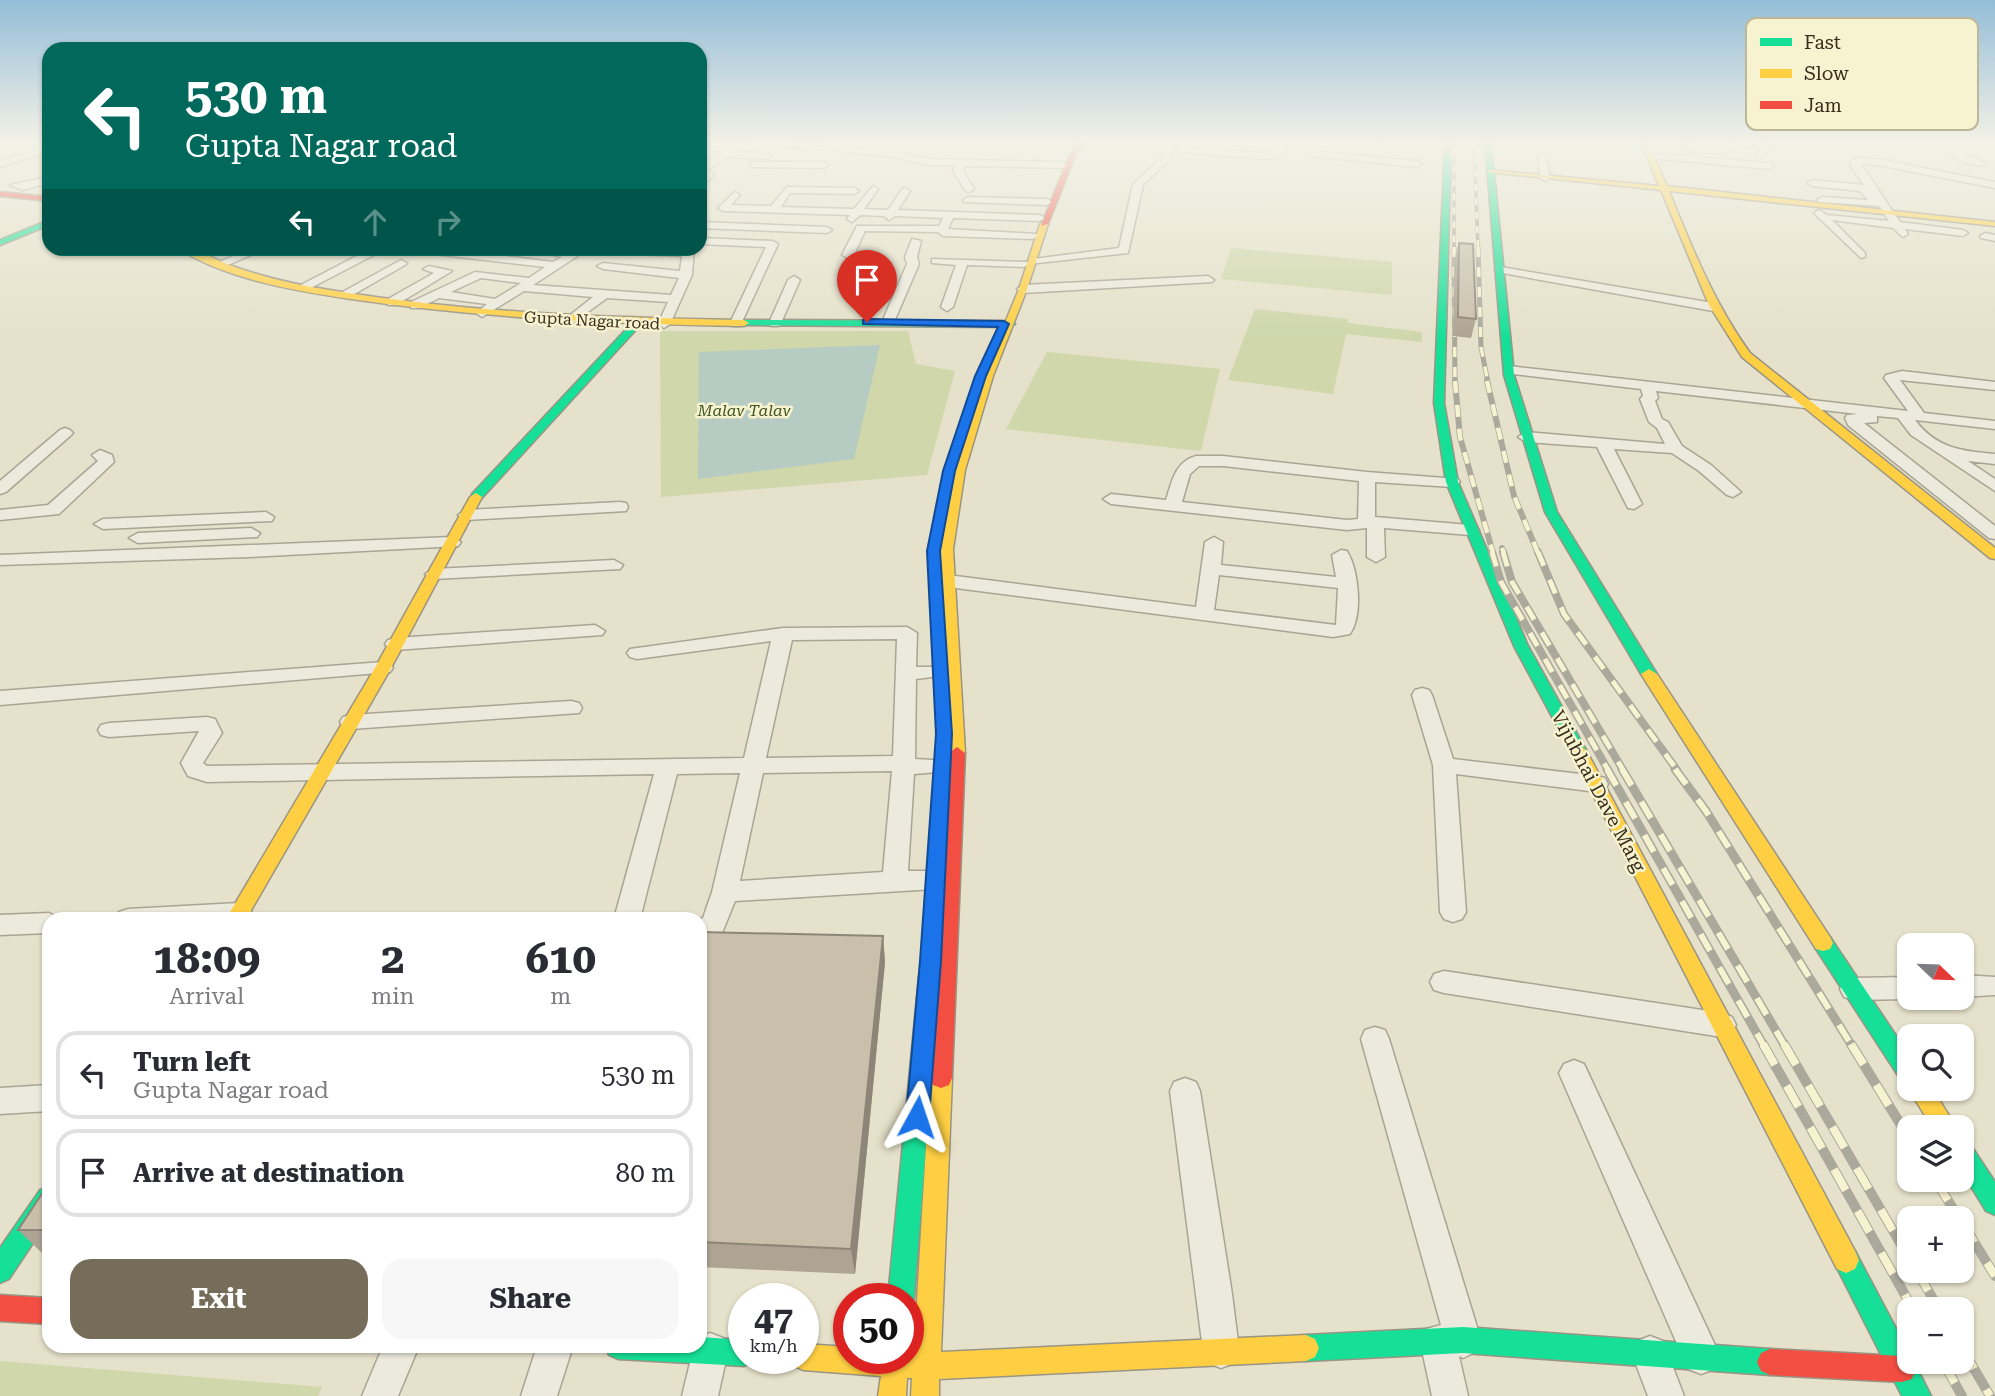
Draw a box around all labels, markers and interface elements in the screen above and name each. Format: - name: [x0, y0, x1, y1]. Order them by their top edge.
- legend: [1746, 18, 1978, 130]
- text: Fast: [1804, 31, 1841, 54]
- text: Slow: [1804, 62, 1849, 85]
- text: 530 m: [185, 68, 327, 125]
- icon: left: [70, 70, 161, 161]
- text: Jam: [1804, 94, 1842, 117]
- text: Gupta Nagar road: [185, 127, 457, 165]
- icon: left: [283, 203, 321, 241]
- icon: ahead: [356, 203, 394, 241]
- icon: right: [429, 203, 467, 241]
- pin: [837, 250, 897, 322]
- icon: arrive: [848, 261, 886, 299]
- street label: Gupta Nagar road: [523, 307, 660, 334]
- park label: Malav Talav: [696, 401, 791, 420]
- street label: Vijubhai Dave Marg: [1546, 707, 1651, 876]
- north arrow: [1897, 933, 1974, 1010]
- map controls: [1897, 933, 1974, 1374]
- text: 18:09: [153, 934, 260, 983]
- text: 2: [381, 934, 405, 983]
- text: 610: [525, 934, 596, 983]
- text: Arrival: [169, 983, 244, 1010]
- text: min: [371, 983, 414, 1010]
- text: m: [550, 983, 571, 1010]
- button: search: [1897, 1024, 1974, 1101]
- text: Turn left: [133, 1047, 251, 1077]
- icon: left: [74, 1056, 112, 1094]
- text: 530 m: [601, 1060, 675, 1090]
- text: Gupta Nagar road: [133, 1077, 329, 1104]
- position arrow: [880, 1080, 954, 1154]
- button: layers: [1897, 1115, 1974, 1192]
- icon: arrive: [74, 1154, 112, 1192]
- text: Arrive at destination: [133, 1158, 404, 1188]
- text: 80 m: [616, 1158, 675, 1188]
- button: +: [1897, 1206, 1974, 1283]
- button: Exit: [70, 1259, 368, 1339]
- button: Share: [382, 1259, 679, 1339]
- speed limit sign: 50: [833, 1283, 924, 1374]
- button: −: [1897, 1297, 1974, 1374]
- text: 47: [754, 1299, 793, 1340]
- text: km/h: [749, 1335, 798, 1356]

